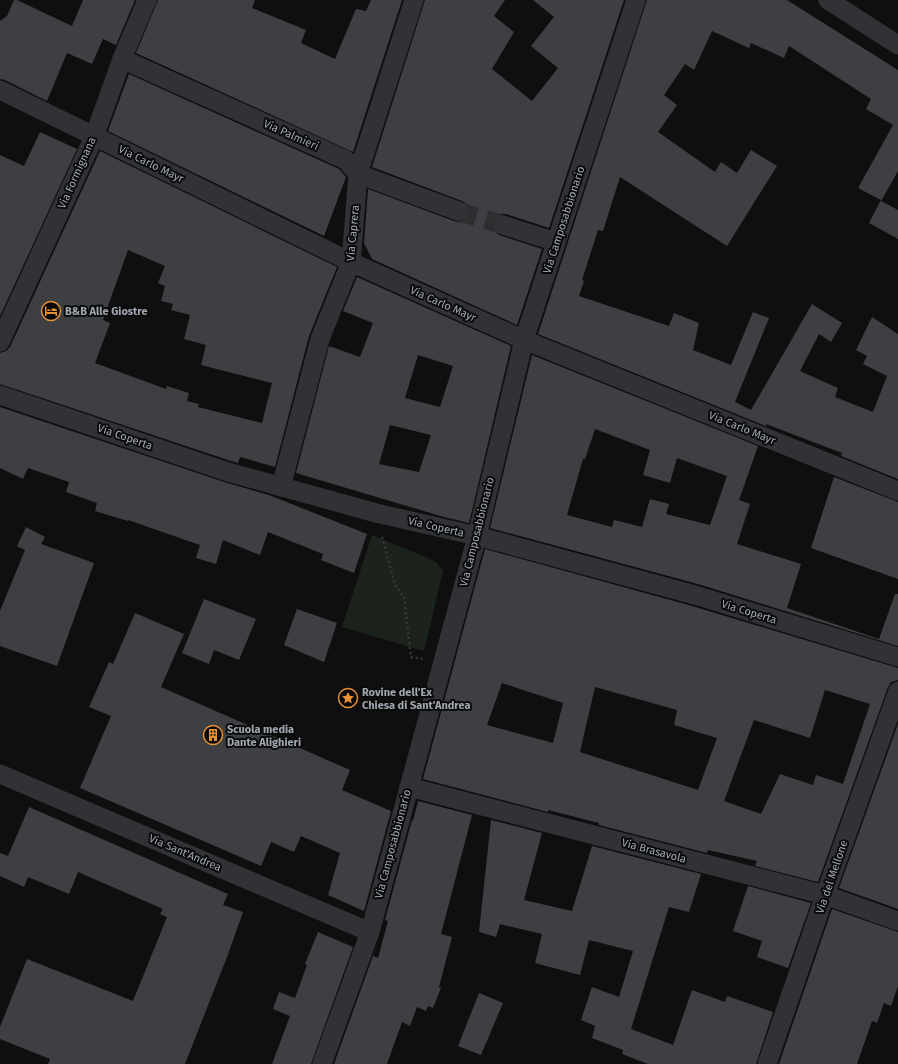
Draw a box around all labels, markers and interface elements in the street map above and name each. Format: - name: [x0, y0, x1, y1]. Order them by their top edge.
- street label: Via Palmieri: [261, 117, 321, 153]
- street label: Via Formignana: [55, 135, 99, 211]
- street label: Via Carlo Mayr: [116, 143, 186, 186]
- street label: Via Camposabbionario: [540, 165, 588, 275]
- street label: Via Caprera: [344, 204, 362, 262]
- street label: Via Carlo Mayr: [408, 284, 479, 325]
- hotel icon: B&B Alle Giostre: [40, 300, 62, 322]
- place label: B&B Alle Giostre: [65, 305, 148, 318]
- street label: Via Carlo Mayr: [707, 409, 778, 448]
- street label: Via Coperta: [96, 422, 154, 452]
- street label: Via Camposabbionario: [457, 476, 497, 588]
- street label: Via Coperta: [407, 514, 465, 540]
- street label: Via Coperta: [720, 597, 778, 627]
- place label: Rovine dell'Ex Chiesa di Sant'Andrea: [362, 686, 470, 712]
- place icon: Rovine dell'Ex Chiesa di Sant'Andrea: [337, 687, 359, 709]
- place label: Scuola media Dante Alighieri: [227, 723, 301, 749]
- building icon: Scuola media Dante Alighieri: [202, 724, 224, 746]
- street label: Via Camposabbionario: [372, 788, 414, 900]
- street label: Via Sant'Andrea: [147, 832, 223, 874]
- street label: Via Brasavola: [620, 836, 688, 866]
- street label: Via del Mellone: [813, 839, 851, 915]

